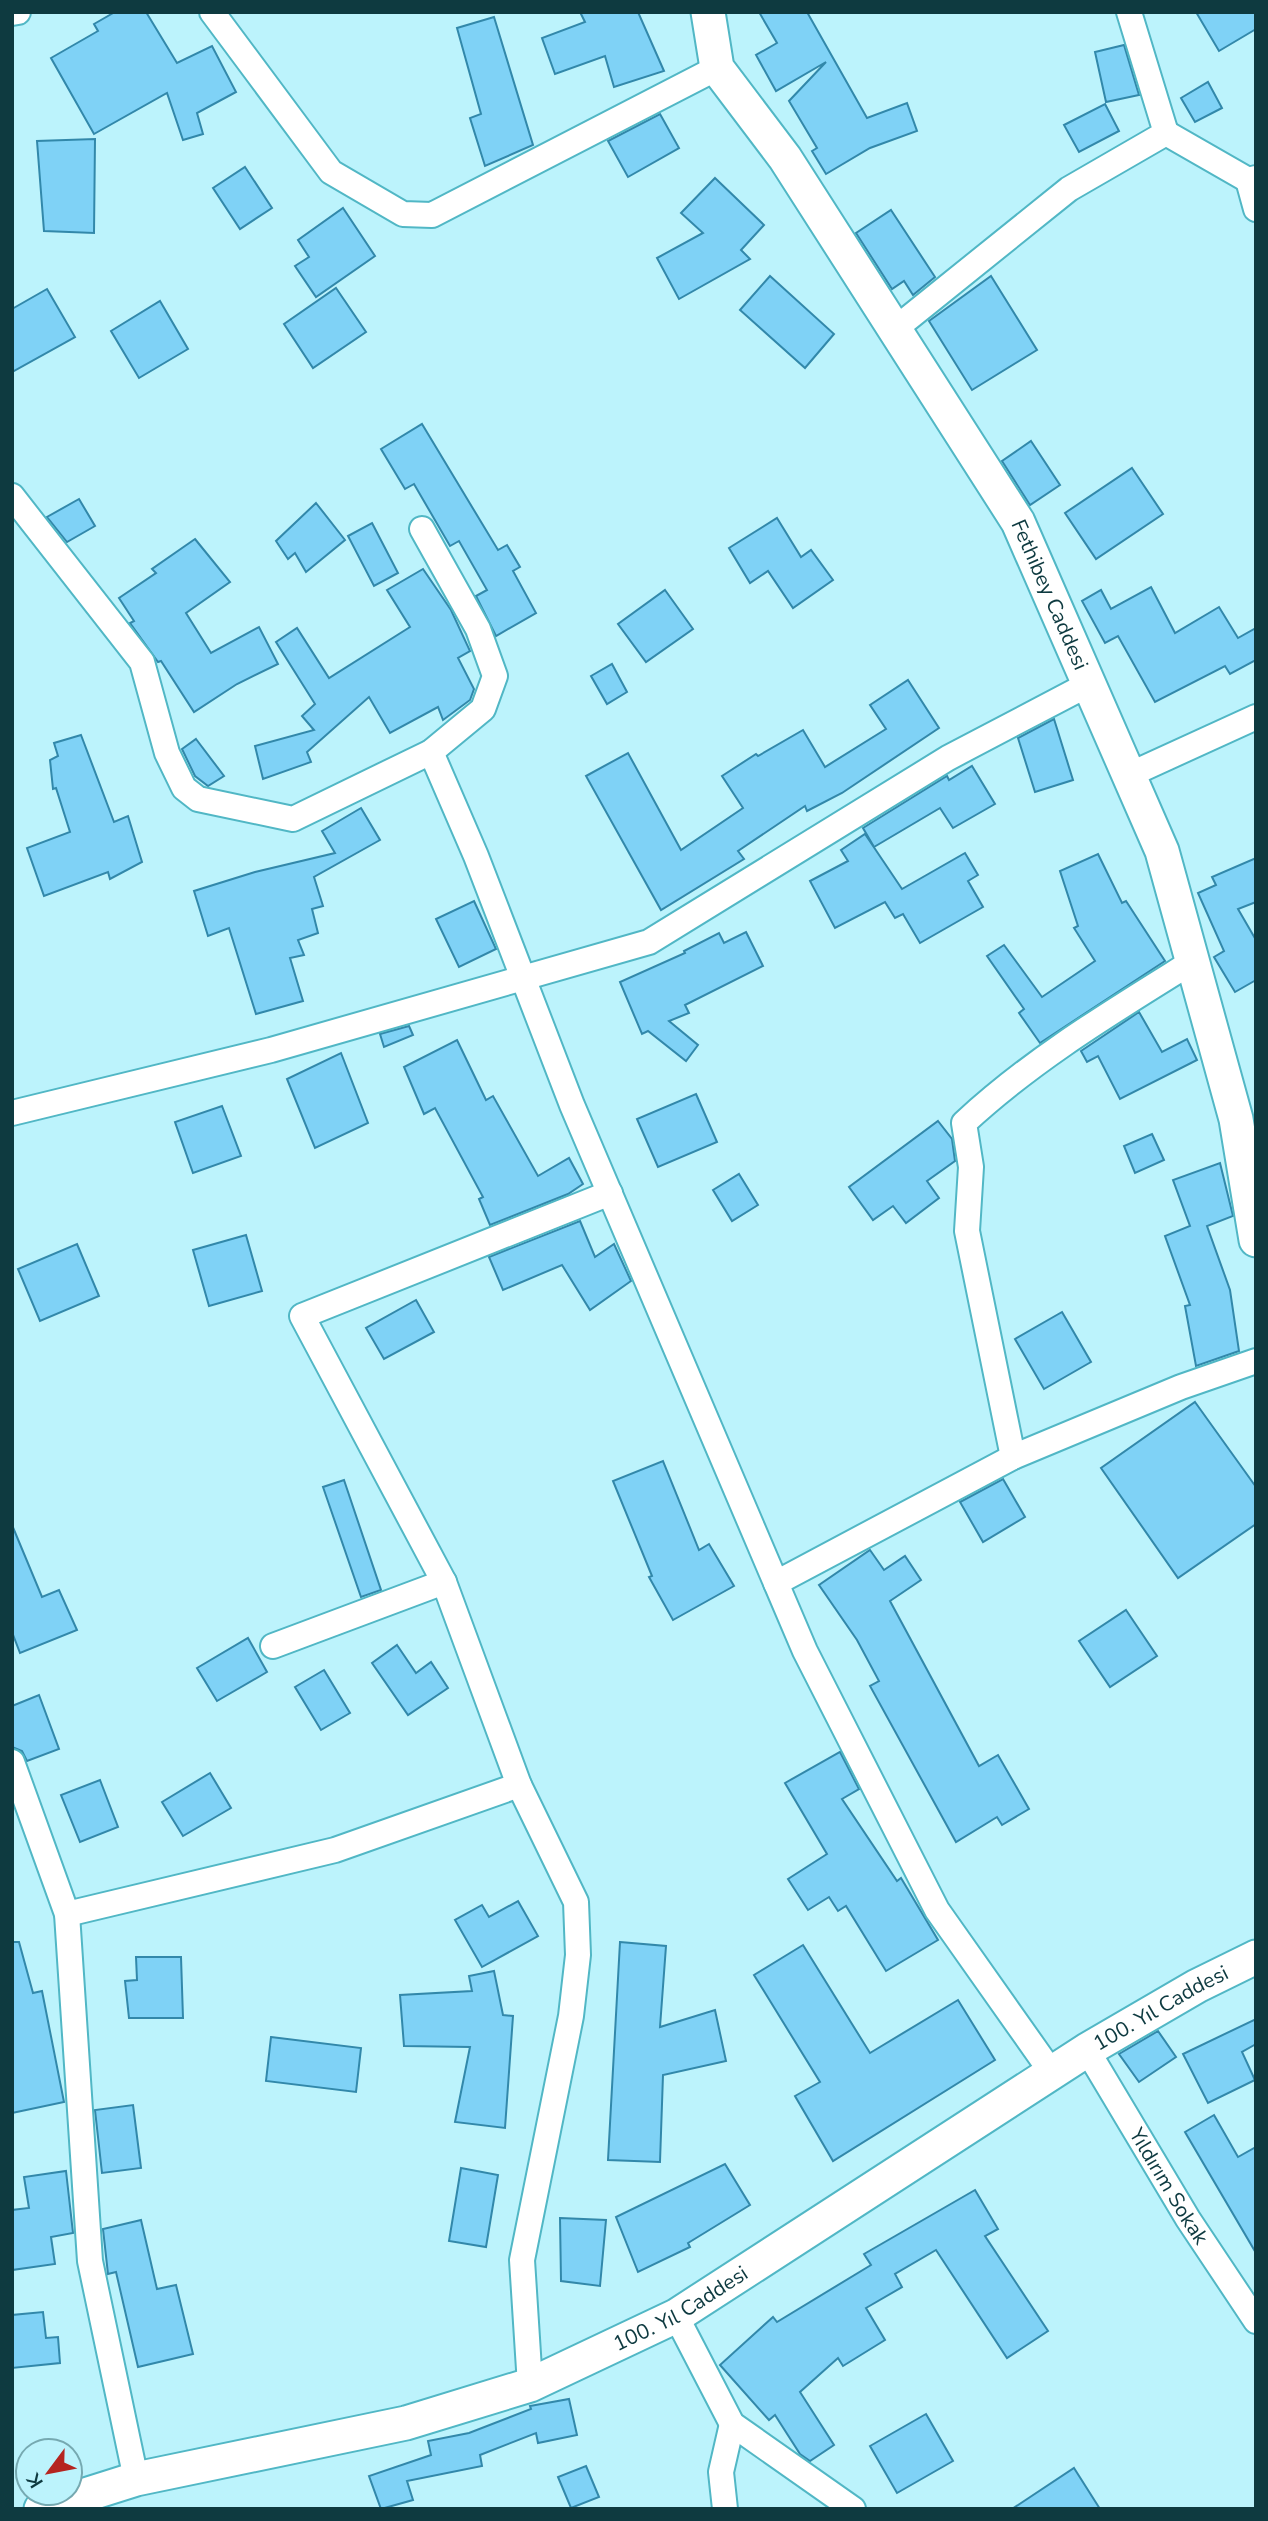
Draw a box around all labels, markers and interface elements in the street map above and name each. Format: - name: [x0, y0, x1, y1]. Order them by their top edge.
- street label: Fethibey Caddesi: [1005, 515, 1095, 674]
- street label: 100. Yıl Caddesi: [1088, 1959, 1233, 2057]
- street label: Yıldırım Sokak: [1122, 2122, 1215, 2250]
- street label: 100. Yıl Caddesi: [608, 2259, 753, 2358]
- north arrow: [14, 2437, 84, 2507]
- text: K: [20, 2467, 50, 2493]

